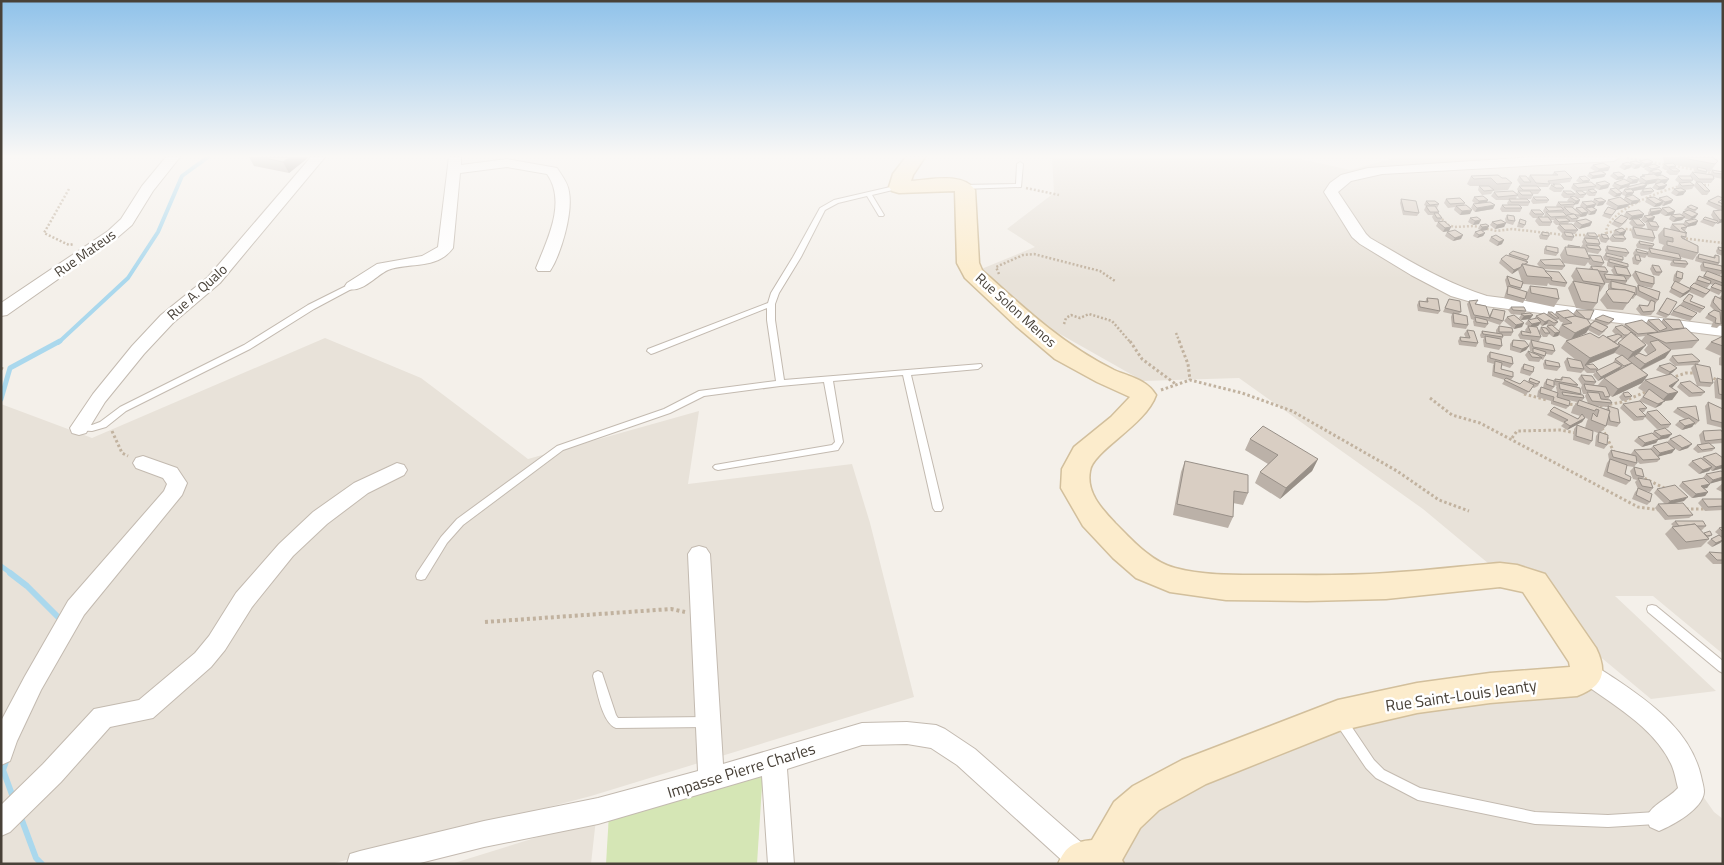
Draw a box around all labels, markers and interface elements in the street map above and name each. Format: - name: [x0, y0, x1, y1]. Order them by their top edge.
- street label: Rue Mateus: [50, 224, 120, 282]
- street label: Rue A. Qualo: [162, 259, 232, 325]
- street label: Rue Solon Menos: [971, 268, 1061, 352]
- street label: Rue Saint-Louis Jeanty: [1384, 672, 1538, 717]
- street label: Impasse Pierre Charles: [664, 736, 818, 804]

